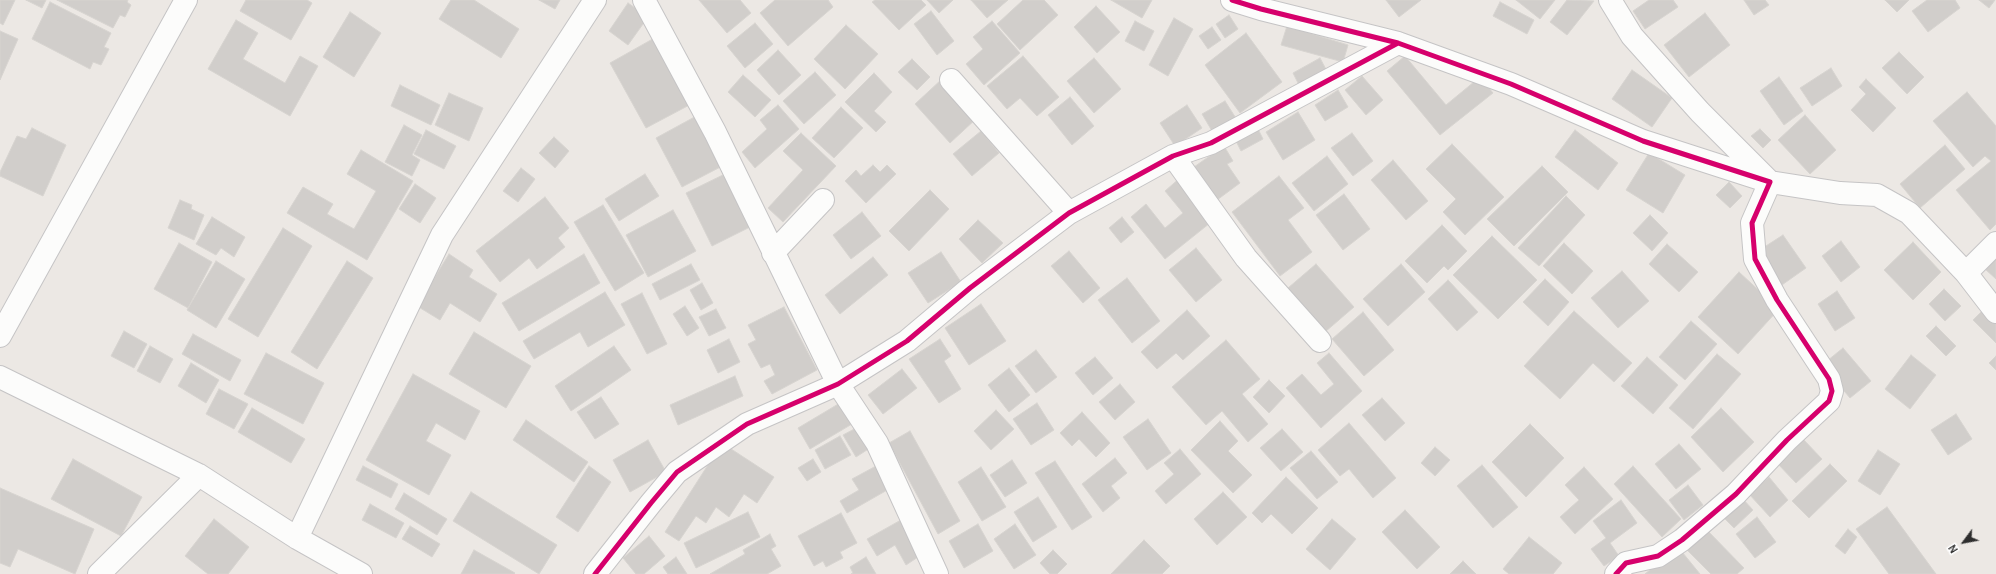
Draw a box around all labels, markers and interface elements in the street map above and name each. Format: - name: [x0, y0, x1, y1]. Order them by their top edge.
- north arrow: [1944, 522, 1984, 562]
- text: N: [1946, 542, 1961, 555]

